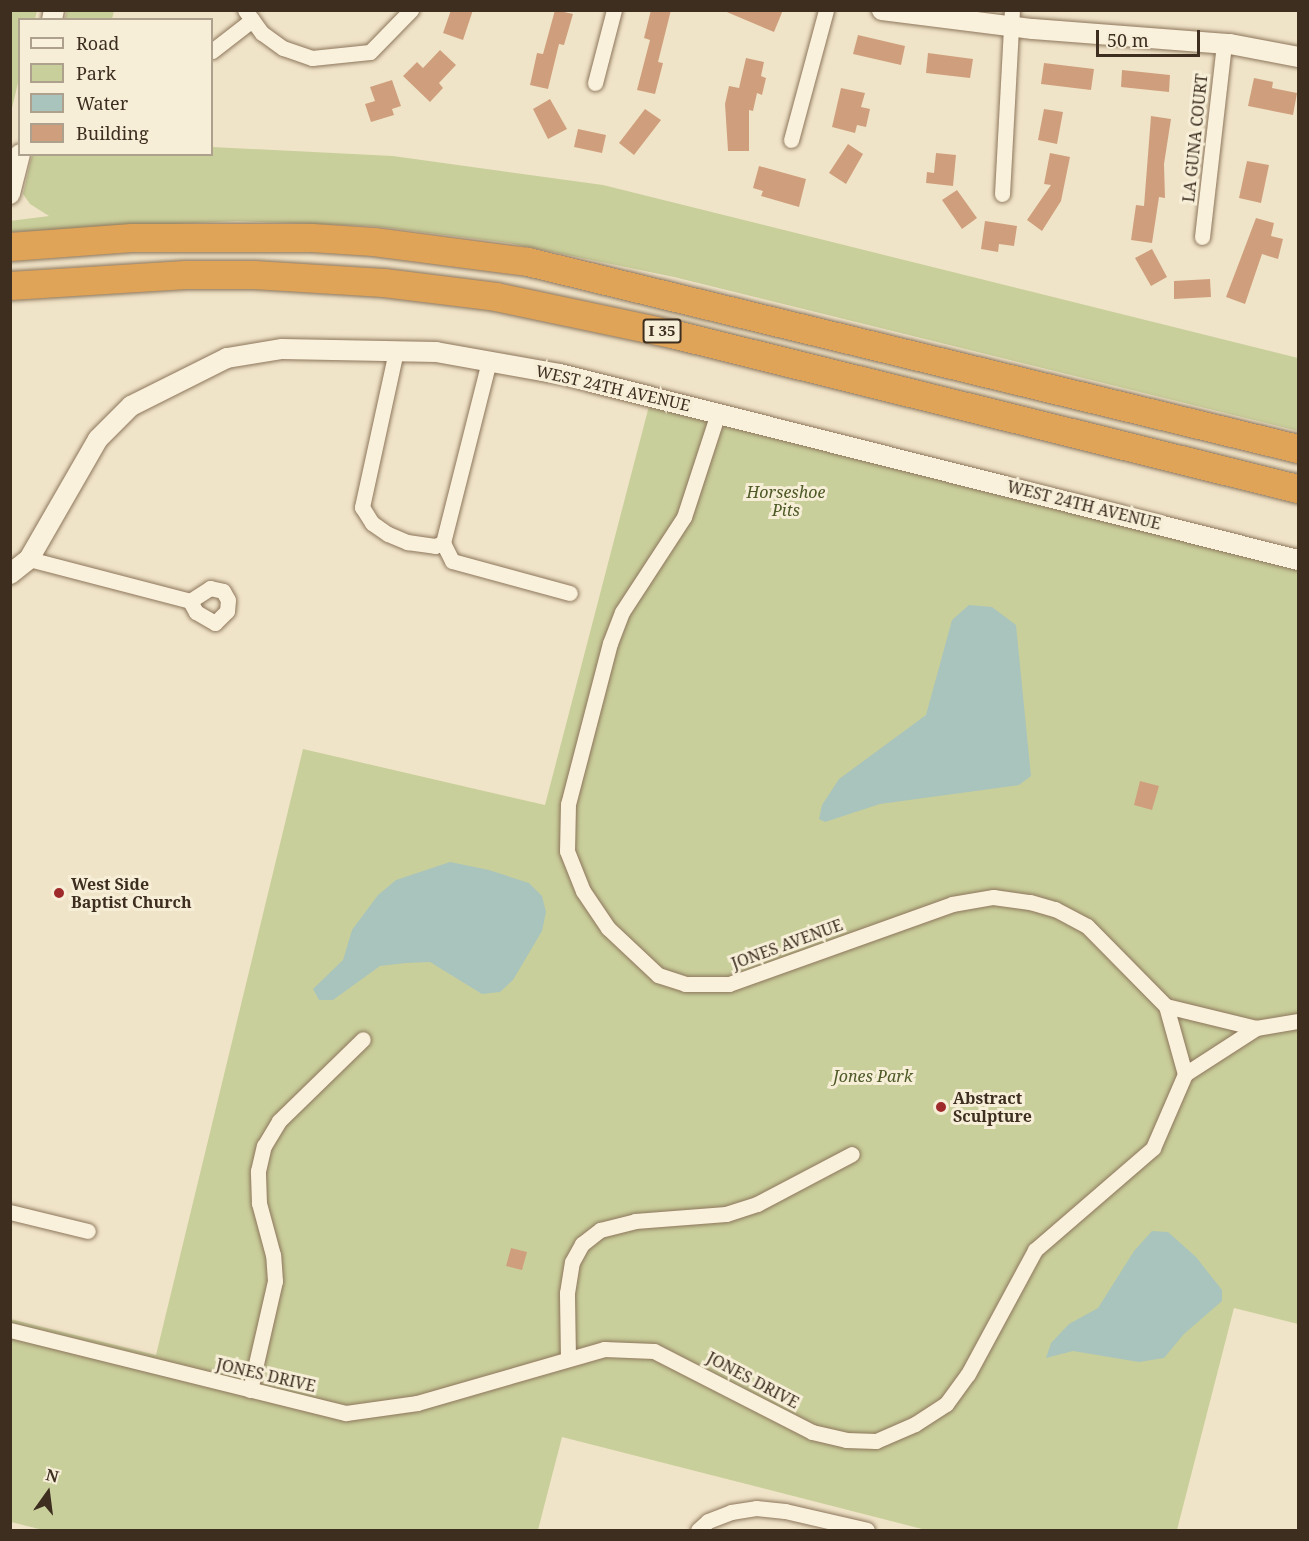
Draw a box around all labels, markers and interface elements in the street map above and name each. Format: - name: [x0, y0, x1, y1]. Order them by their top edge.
- legend: [18, 18, 213, 156]
- scale bar: [1099, 18, 1202, 56]
- text: 50 m: [1107, 28, 1149, 52]
- text: Road: [76, 31, 119, 55]
- text: Park: [76, 61, 116, 85]
- street label: LA GUNA COURT: [1179, 73, 1211, 203]
- text: Water: [76, 91, 128, 115]
- text: Building: [76, 121, 149, 145]
- road number: I 35: [642, 319, 682, 343]
- street label: WEST 24TH AVENUE: [534, 361, 692, 415]
- street label: WEST 24TH AVENUE: [1005, 477, 1163, 533]
- park label: Horseshoe Pits: [747, 482, 825, 520]
- place label: West Side Baptist Church: [71, 874, 192, 912]
- marker: West Side Baptist Church: [52, 886, 66, 900]
- street label: JONES AVENUE: [729, 915, 845, 973]
- park label: Jones Park: [833, 1066, 913, 1086]
- place label: Abstract Sculpture: [953, 1088, 1032, 1126]
- marker: Abstract Sculpture: [934, 1100, 948, 1114]
- street label: JONES DRIVE: [704, 1348, 802, 1412]
- street label: JONES DRIVE: [214, 1354, 318, 1396]
- north arrow: [18, 1463, 78, 1523]
- text: N: [44, 1463, 61, 1488]

